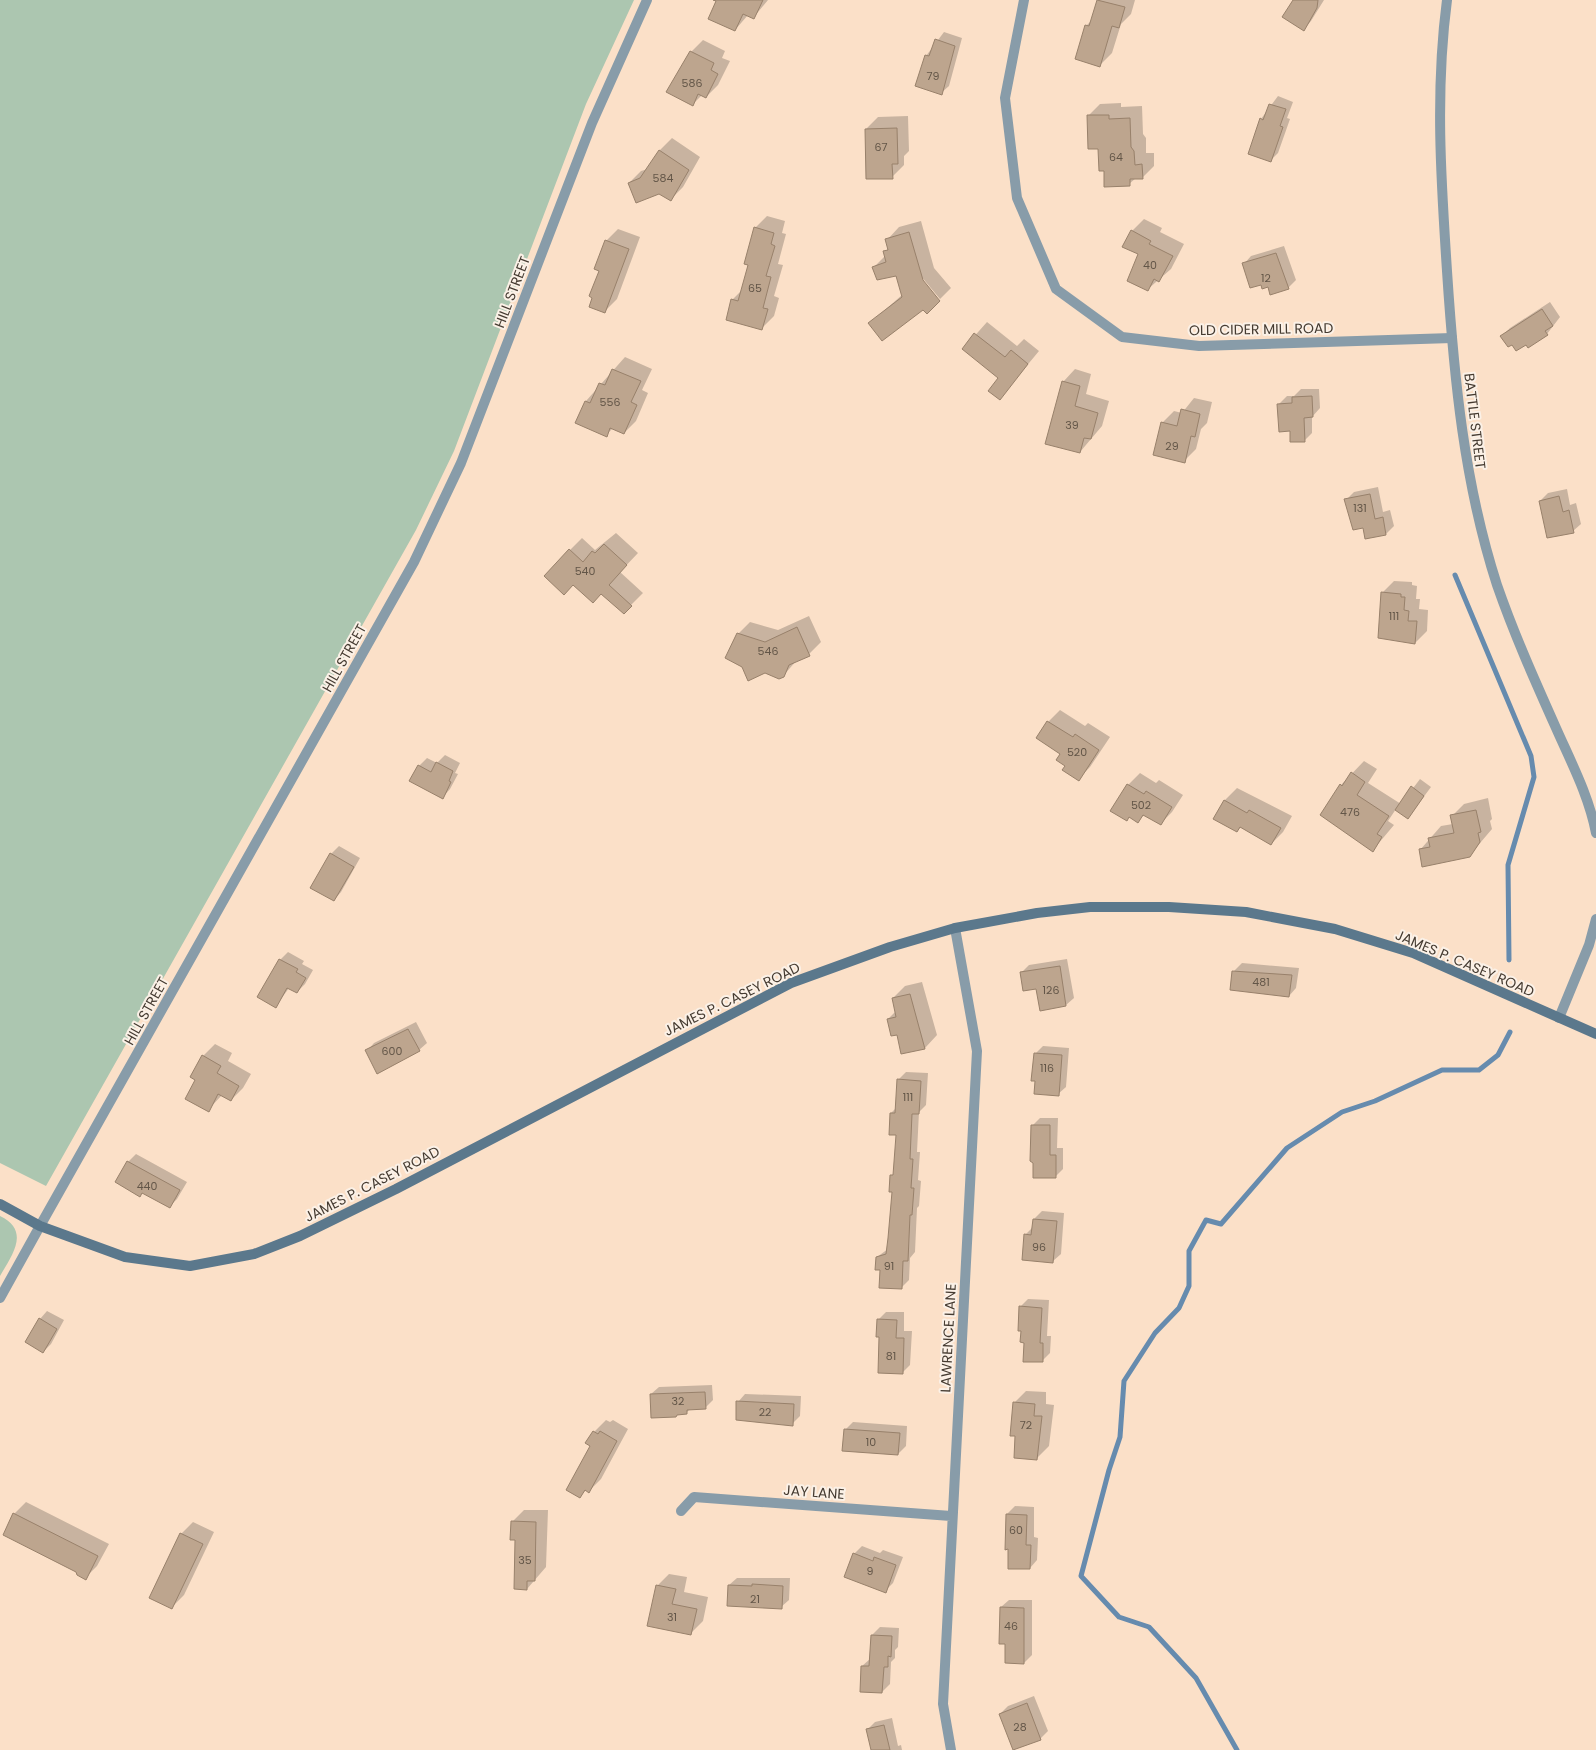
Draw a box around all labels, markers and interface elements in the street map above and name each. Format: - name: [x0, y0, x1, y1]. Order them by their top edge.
- house number: 79: [927, 68, 940, 84]
- house number: 586: [682, 75, 702, 91]
- house number: 67: [875, 139, 888, 155]
- house number: 64: [1109, 149, 1123, 165]
- house number: 584: [653, 170, 673, 186]
- street label: HILL STREET: [489, 253, 535, 331]
- house number: 40: [1143, 257, 1157, 273]
- house number: 12: [1261, 270, 1271, 286]
- house number: 65: [748, 280, 762, 296]
- street label: OLD CIDER MILL ROAD: [1189, 318, 1333, 340]
- street label: BATTLE STREET: [1459, 372, 1491, 470]
- house number: 556: [600, 394, 620, 410]
- house number: 39: [1065, 417, 1079, 433]
- house number: 29: [1165, 438, 1179, 454]
- house number: 131: [1353, 500, 1367, 516]
- house number: 540: [575, 563, 595, 579]
- house number: 111: [1389, 608, 1399, 624]
- street label: HILL STREET: [317, 620, 371, 696]
- house number: 546: [758, 643, 778, 659]
- house number: 520: [1067, 744, 1087, 760]
- house number: 502: [1131, 797, 1151, 813]
- house number: 476: [1340, 804, 1360, 820]
- street label: JAMES P. CASEY ROAD: [1392, 925, 1538, 1001]
- street label: JAMES P. CASEY ROAD: [661, 957, 804, 1041]
- street label: HILL STREET: [119, 973, 173, 1049]
- house number: 481: [1252, 974, 1270, 990]
- house number: 126: [1043, 982, 1059, 998]
- house number: 600: [382, 1043, 402, 1059]
- house number: 116: [1040, 1060, 1054, 1076]
- house number: 111: [903, 1089, 913, 1105]
- street label: JAMES P. CASEY ROAD: [301, 1141, 443, 1227]
- house number: 440: [137, 1178, 157, 1194]
- house number: 96: [1032, 1239, 1046, 1255]
- house number: 91: [884, 1258, 894, 1274]
- street label: LAWRENCE LANE: [935, 1283, 961, 1393]
- house number: 81: [886, 1348, 896, 1364]
- house number: 32: [672, 1393, 684, 1409]
- house number: 22: [759, 1404, 771, 1420]
- house number: 72: [1020, 1417, 1032, 1433]
- house number: 10: [866, 1434, 876, 1450]
- street label: JAY LANE: [783, 1480, 845, 1504]
- house number: 60: [1009, 1522, 1023, 1538]
- house number: 35: [518, 1552, 532, 1568]
- house number: 9: [867, 1563, 874, 1579]
- house number: 21: [750, 1591, 760, 1607]
- house number: 31: [667, 1609, 677, 1625]
- house number: 46: [1004, 1618, 1018, 1634]
- house number: 28: [1013, 1719, 1027, 1735]

